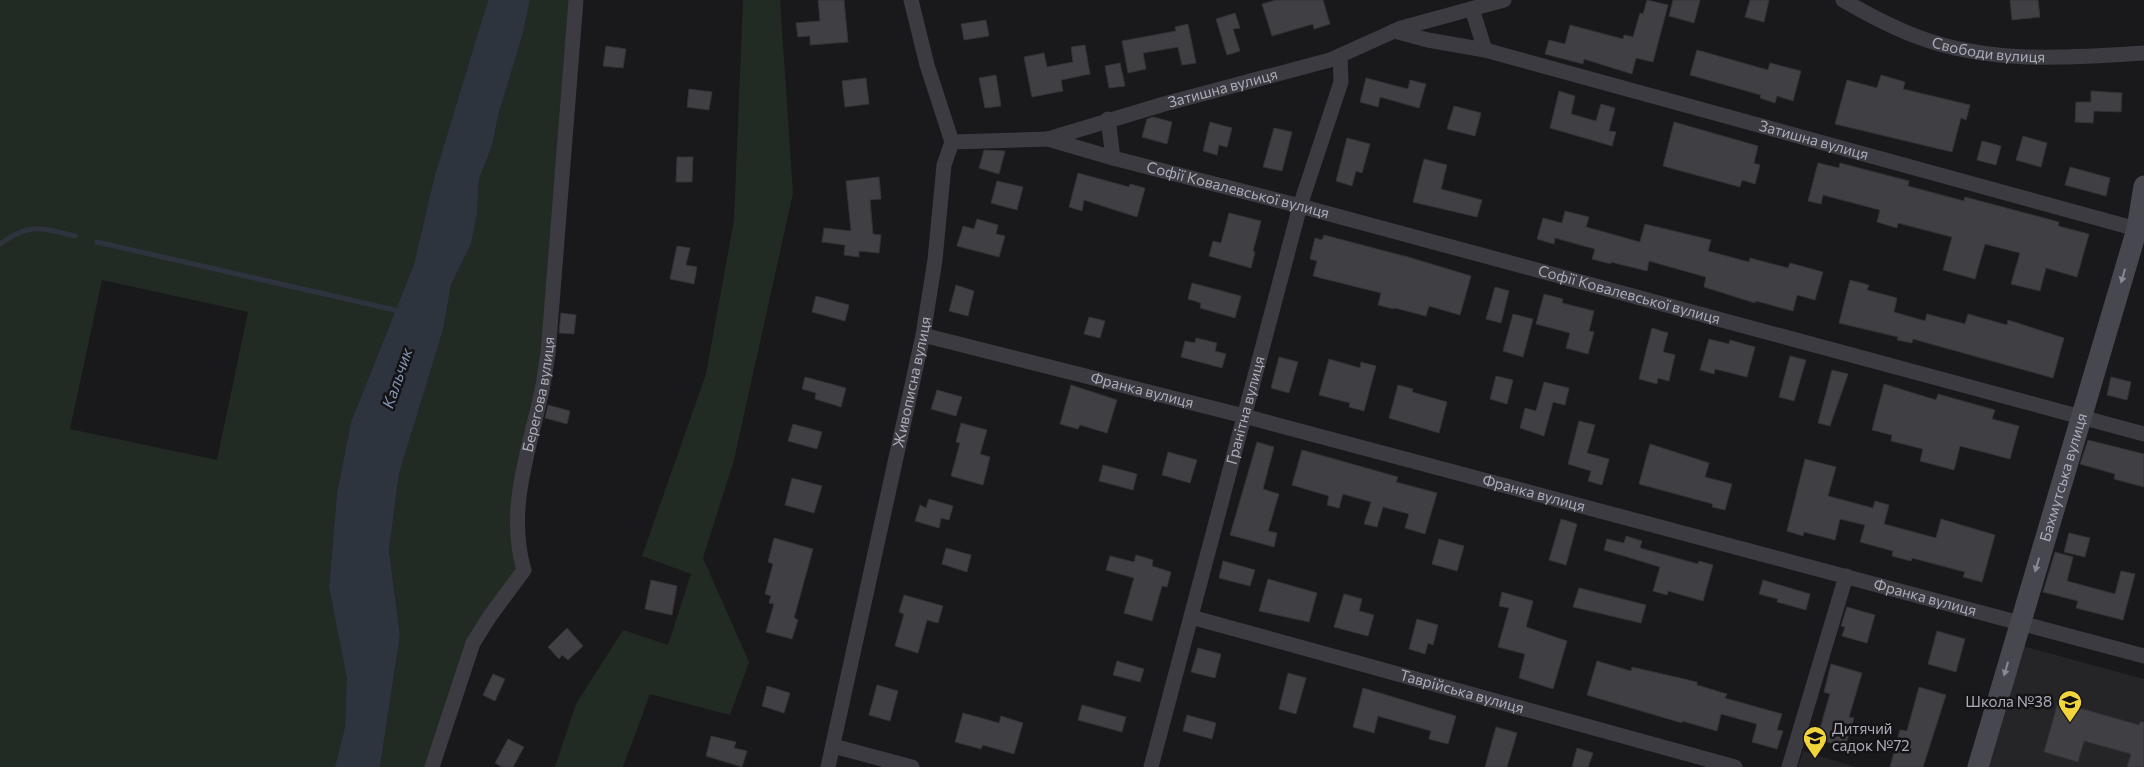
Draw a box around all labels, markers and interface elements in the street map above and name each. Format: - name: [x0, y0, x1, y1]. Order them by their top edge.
- street label: Свободи вулиця: [1930, 32, 2045, 65]
- street label: Затишна вулиця: [1166, 64, 1279, 111]
- street label: Затишна вулиця: [1757, 116, 1871, 163]
- street label: Софії Ковалевської вулиця: [1145, 157, 1332, 222]
- street label: Софії Ковалевської вулиця: [1536, 261, 1723, 327]
- one-way arrow: [2119, 268, 2127, 283]
- street label: Живописна вулиця: [888, 315, 934, 449]
- street label: Берегова вулиця: [518, 336, 557, 454]
- water label: Кальчик: [377, 345, 416, 411]
- street label: Гранітна вулиця: [1222, 354, 1268, 466]
- street label: Франка вулиця: [1089, 368, 1196, 411]
- street label: Бахмутська вулиця: [2035, 411, 2090, 544]
- street label: Франка вулиця: [1481, 470, 1587, 515]
- one-way arrow: [2033, 557, 2041, 572]
- street label: Франка вулиця: [1872, 574, 1979, 619]
- one-way arrow: [2002, 662, 2010, 677]
- street label: Таврійська вулиця: [1398, 665, 1526, 716]
- school or university icon: Школа №38: [2057, 689, 2083, 723]
- place label: Школа №38: [1965, 692, 2052, 710]
- place label: Дитячий садок №72: [1832, 719, 1910, 754]
- school or university icon: Дитячий садок №72: [1802, 725, 1828, 759]

